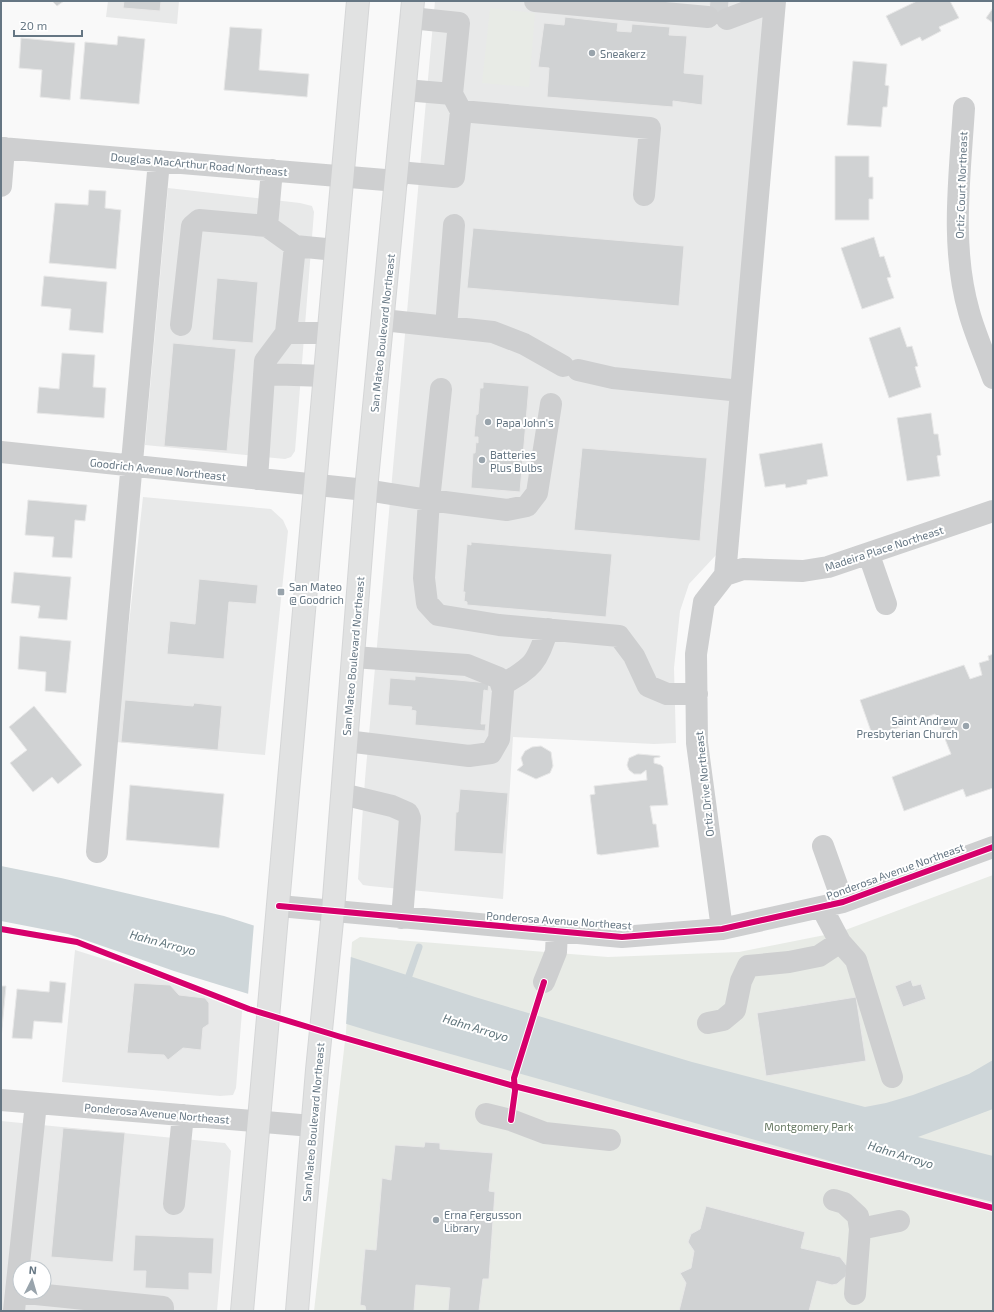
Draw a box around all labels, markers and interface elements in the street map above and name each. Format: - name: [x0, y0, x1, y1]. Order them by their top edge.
- scale bar: [14, 12, 82, 38]
- text: 20 m: [20, 18, 47, 32]
- place label: Sneakerz: [600, 47, 646, 60]
- marker: Sneakerz: [587, 48, 597, 58]
- street label: Ortiz Court Northeast: [953, 131, 969, 239]
- street label: Douglas MacArthur Road Northeast: [110, 150, 288, 178]
- street label: San Mateo Boulevard Northeast: [367, 253, 397, 413]
- place label: Papa John's: [496, 416, 554, 429]
- marker: Papa John's: [483, 417, 493, 427]
- place label: Batteries Plus Bulbs: [490, 448, 543, 474]
- street label: Goodrich Avenue Northeast: [89, 455, 227, 483]
- marker: Batteries Plus Bulbs: [477, 455, 487, 465]
- street label: Madeira Place Northeast: [823, 523, 945, 573]
- street label: San Mateo Boulevard Northeast: [340, 576, 366, 736]
- place label: San Mateo @ Goodrich: [289, 580, 344, 606]
- marker: San Mateo @ Goodrich: [276, 587, 286, 597]
- place label: Saint Andrew Presbyterian Church: [857, 714, 958, 740]
- marker: Saint Andrew Presbyterian Church: [961, 721, 971, 731]
- street label: Ortiz Drive Northeast: [692, 731, 716, 837]
- street label: Ponderosa Avenue Northeast: [824, 840, 966, 902]
- street label: Ponderosa Avenue Northeast: [486, 908, 632, 932]
- water label: Hahn Arroyo: [128, 926, 198, 959]
- water label: Hahn Arroyo: [441, 1010, 511, 1045]
- street label: San Mateo Boulevard Northeast: [300, 1042, 326, 1202]
- street label: Ponderosa Avenue Northeast: [84, 1100, 230, 1126]
- park label: Montgomery Park: [764, 1120, 854, 1133]
- water label: Hahn Arroyo: [866, 1137, 936, 1172]
- place label: Erna Fergusson Library: [444, 1208, 522, 1234]
- marker: Erna Fergusson Library: [431, 1215, 441, 1225]
- north arrow: [12, 1260, 52, 1300]
- text: N: [28, 1263, 37, 1276]

